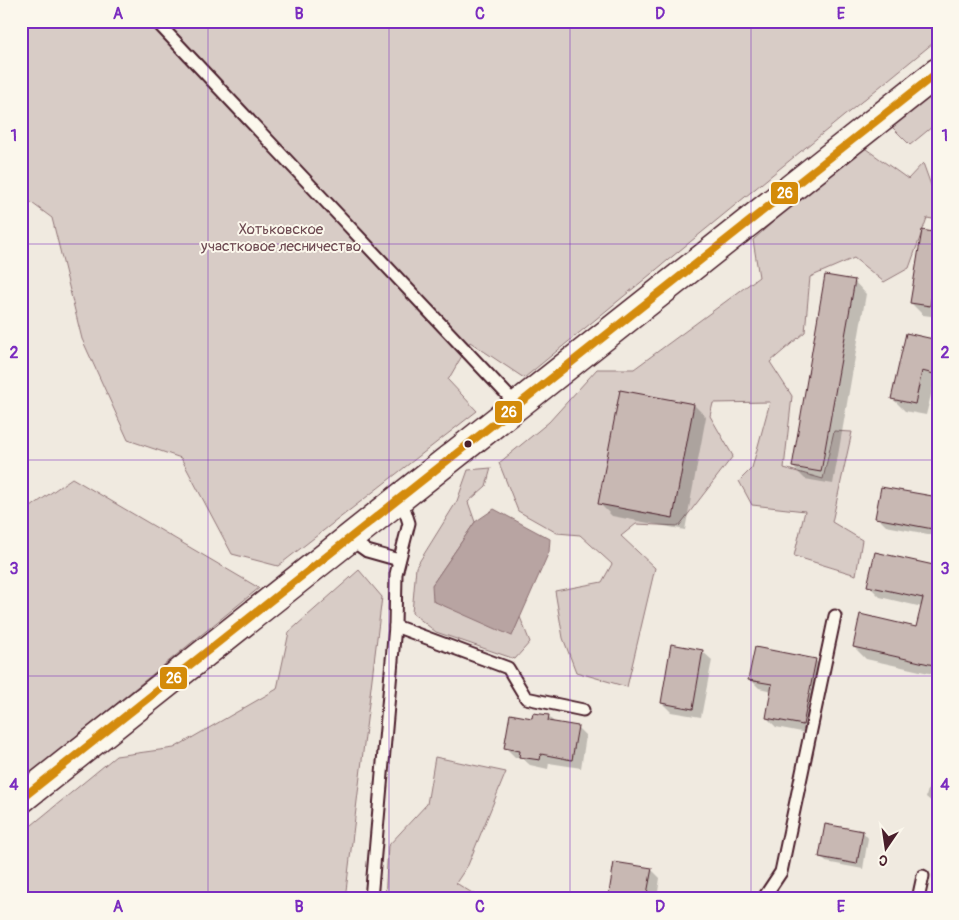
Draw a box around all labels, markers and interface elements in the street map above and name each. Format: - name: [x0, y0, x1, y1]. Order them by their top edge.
- text: A: [113, 4, 124, 24]
- text: B: [294, 4, 304, 24]
- text: C: [475, 4, 485, 24]
- text: D: [655, 4, 665, 24]
- text: E: [837, 4, 846, 24]
- text: 1: [11, 126, 17, 146]
- text: 1: [942, 126, 948, 146]
- line badge: 26: [770, 181, 799, 205]
- text: 26: [777, 185, 793, 202]
- park label: Хотьковское участковое лесничество: [200, 220, 361, 256]
- text: 2: [10, 343, 19, 363]
- text: 2: [941, 343, 950, 363]
- line badge: 26: [494, 400, 523, 424]
- text: 26: [501, 404, 517, 421]
- unlabelled marker: [463, 439, 473, 449]
- text: 3: [10, 559, 19, 579]
- text: 3: [941, 559, 950, 579]
- line badge: 26: [159, 666, 188, 690]
- text: 26: [166, 670, 182, 687]
- text: 4: [9, 775, 19, 795]
- text: 4: [940, 775, 950, 795]
- north arrow: [862, 822, 912, 872]
- text: С: [877, 851, 889, 869]
- text: A: [113, 897, 124, 917]
- text: B: [294, 897, 304, 917]
- text: C: [475, 897, 485, 917]
- text: D: [655, 897, 665, 917]
- text: E: [837, 897, 846, 917]

